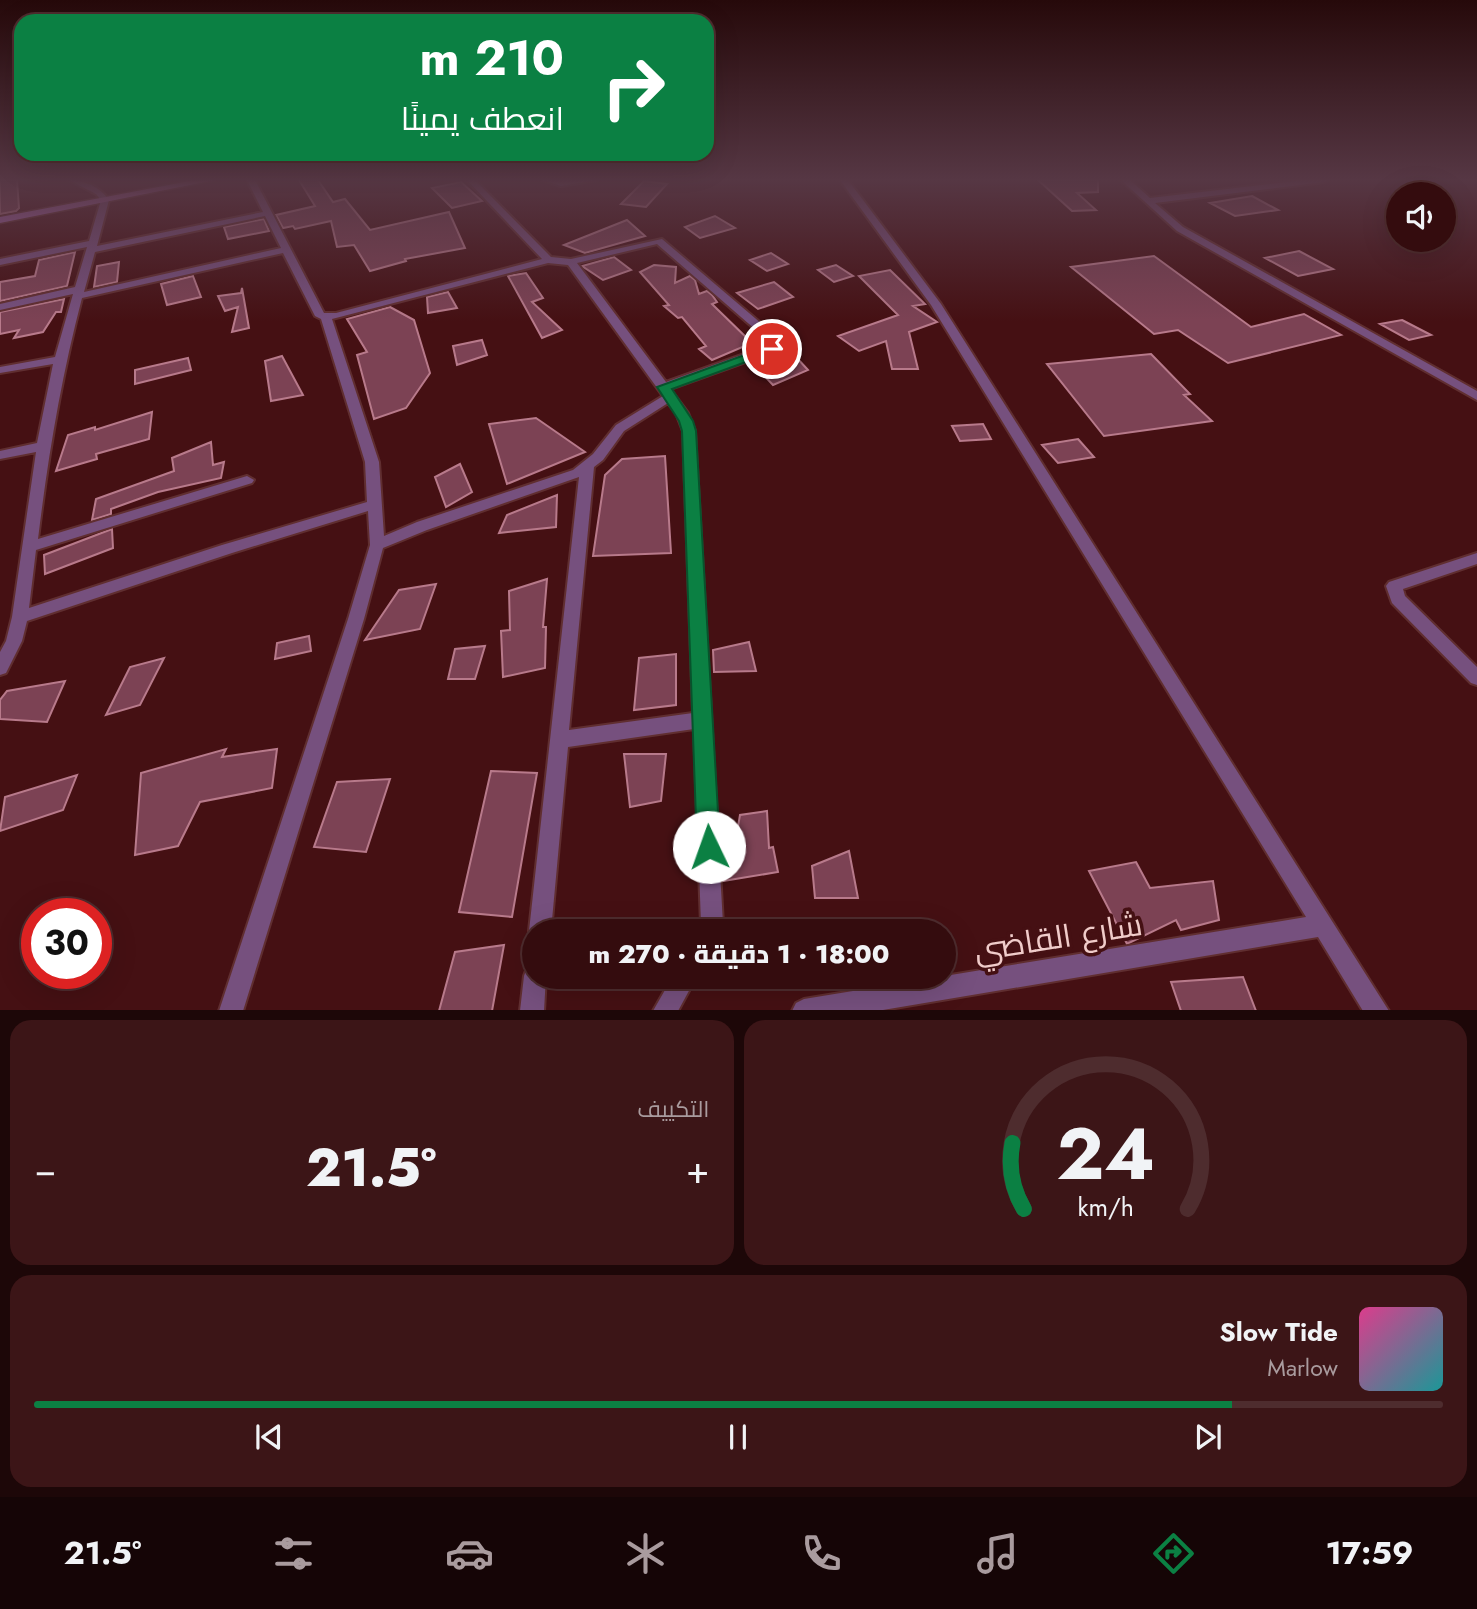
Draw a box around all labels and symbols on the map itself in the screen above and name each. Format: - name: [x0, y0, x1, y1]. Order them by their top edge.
- pin: [742, 319, 802, 379]
- position arrow: [672, 810, 746, 884]
- speed limit sign: 30: [21, 898, 112, 989]
- street label: شارع القاضي: [971, 901, 1146, 974]

